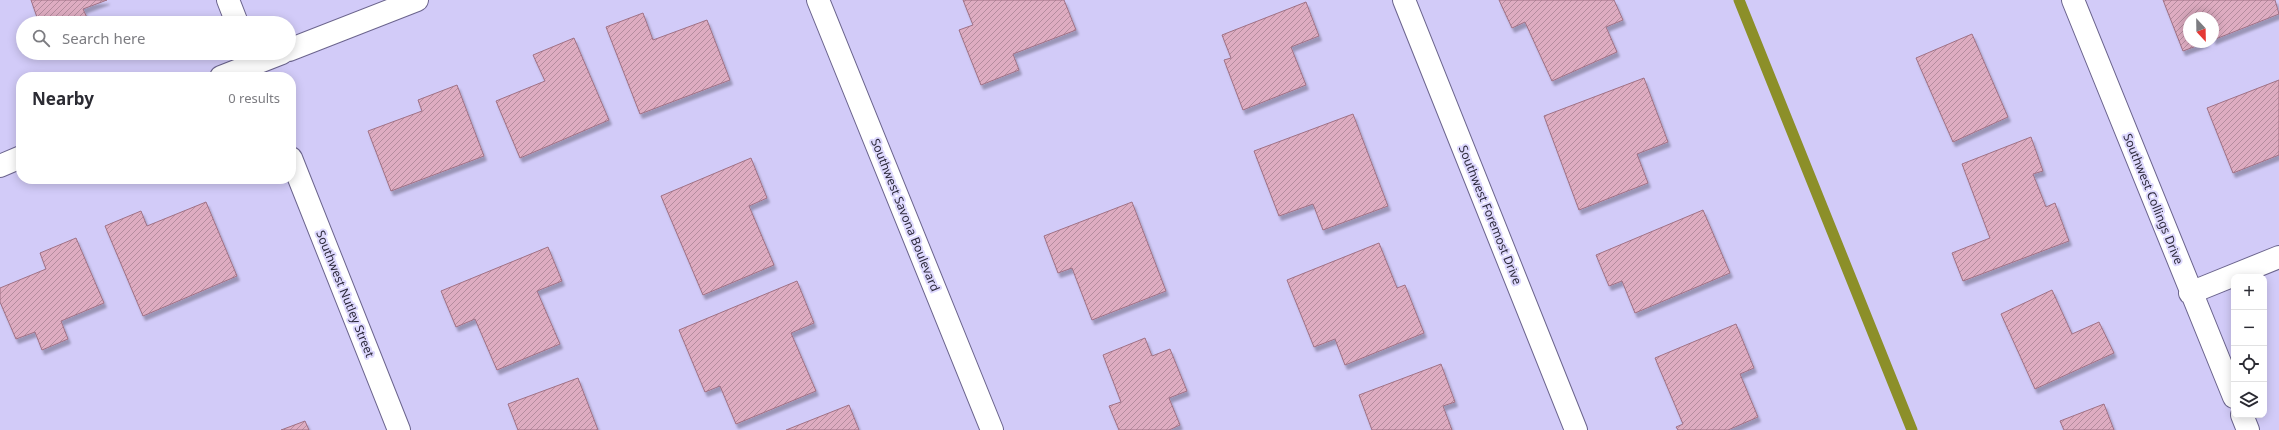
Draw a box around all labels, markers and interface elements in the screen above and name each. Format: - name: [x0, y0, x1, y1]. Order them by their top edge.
- north arrow: [2183, 12, 2219, 48]
- search box: [16, 16, 296, 60]
- icon: search: [30, 27, 52, 49]
- text: Search here: [62, 28, 145, 48]
- text: Nearby: [32, 87, 94, 110]
- text: 0 results: [228, 89, 280, 107]
- street label: Southwest Collings Drive: [2119, 131, 2188, 267]
- street label: Southwest Savona Boulevard: [867, 136, 944, 294]
- street label: Southwest Foremost Drive: [1455, 143, 1526, 287]
- street label: Southwest Nutley Street: [312, 228, 379, 360]
- map controls: [2231, 274, 2267, 418]
- button: +: [2231, 274, 2267, 310]
- button: −: [2231, 310, 2267, 346]
- button: locate: [2231, 346, 2267, 382]
- button: layers: [2231, 382, 2267, 418]

